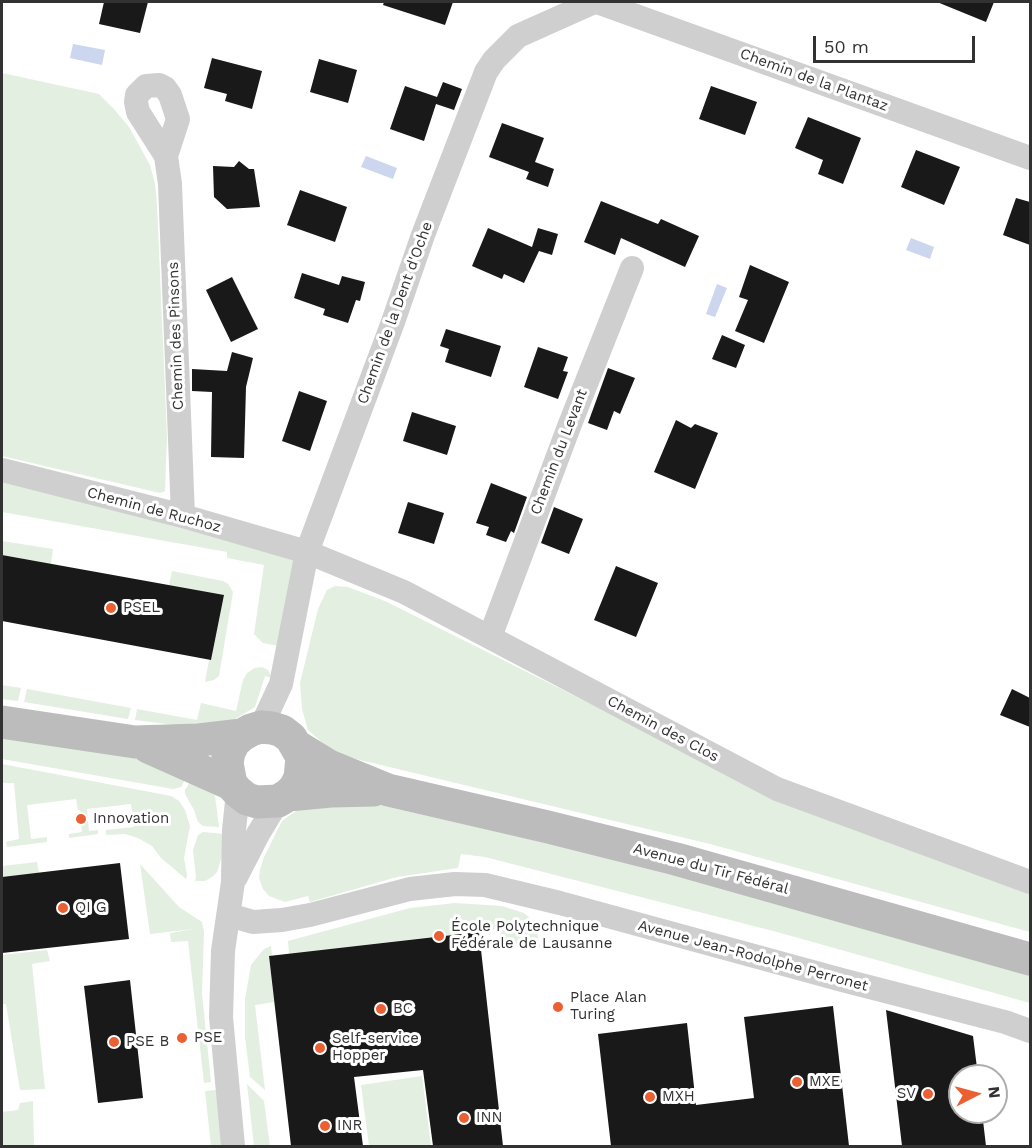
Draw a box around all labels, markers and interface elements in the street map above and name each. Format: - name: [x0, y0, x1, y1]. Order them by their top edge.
- scale bar: [816, 24, 978, 62]
- text: 50 m: [824, 36, 869, 57]
- street label: Chemin de la Plantaz: [737, 45, 891, 115]
- street label: Chemin de la Dent d'Oche: [354, 219, 436, 407]
- street label: Chemin des Pinsons: [164, 261, 188, 411]
- street label: Chemin du Levant: [527, 386, 591, 518]
- street label: Chemin de Ruchoz: [85, 483, 223, 537]
- place label: PSEL: [123, 599, 160, 617]
- marker: PSEL: [104, 601, 118, 615]
- street label: Chemin des Clos: [604, 692, 722, 766]
- place label: Innovation: [93, 810, 169, 828]
- marker: Innovation: [74, 812, 88, 826]
- street label: Avenue du Tir Fédéral: [631, 840, 791, 898]
- place label: QI G: [75, 899, 107, 917]
- marker: QI G: [56, 901, 70, 915]
- street label: Avenue Jean-Rodolphe Perronet: [636, 917, 870, 995]
- place label: École Polytechnique Fédérale de Lausanne: [451, 918, 612, 953]
- marker: École Polytechnique Fédérale de Lausanne: [432, 929, 446, 943]
- place label: Place Alan Turing: [570, 989, 647, 1024]
- place label: BC: [393, 1000, 413, 1018]
- marker: Place Alan Turing: [551, 1000, 565, 1014]
- marker: BC: [374, 1002, 388, 1016]
- place label: PSE: [194, 1029, 222, 1047]
- place label: Self-service Hopper: [332, 1030, 419, 1065]
- marker: PSE: [175, 1031, 189, 1045]
- place label: PSE B: [126, 1033, 169, 1051]
- marker: PSE B: [107, 1035, 121, 1049]
- marker: Self-service Hopper: [313, 1041, 327, 1055]
- north arrow: [948, 1064, 1008, 1124]
- place label: MXE: [809, 1073, 840, 1091]
- marker: MXE: [790, 1075, 804, 1089]
- place label: SV: [897, 1085, 916, 1103]
- text: N: [984, 1085, 1004, 1099]
- marker: SV: [921, 1087, 935, 1101]
- place label: MXH: [662, 1088, 695, 1106]
- marker: MXH: [643, 1090, 657, 1104]
- place label: INN: [476, 1109, 502, 1127]
- marker: INN: [457, 1111, 471, 1125]
- place label: INR: [337, 1117, 362, 1135]
- marker: INR: [318, 1119, 332, 1133]

